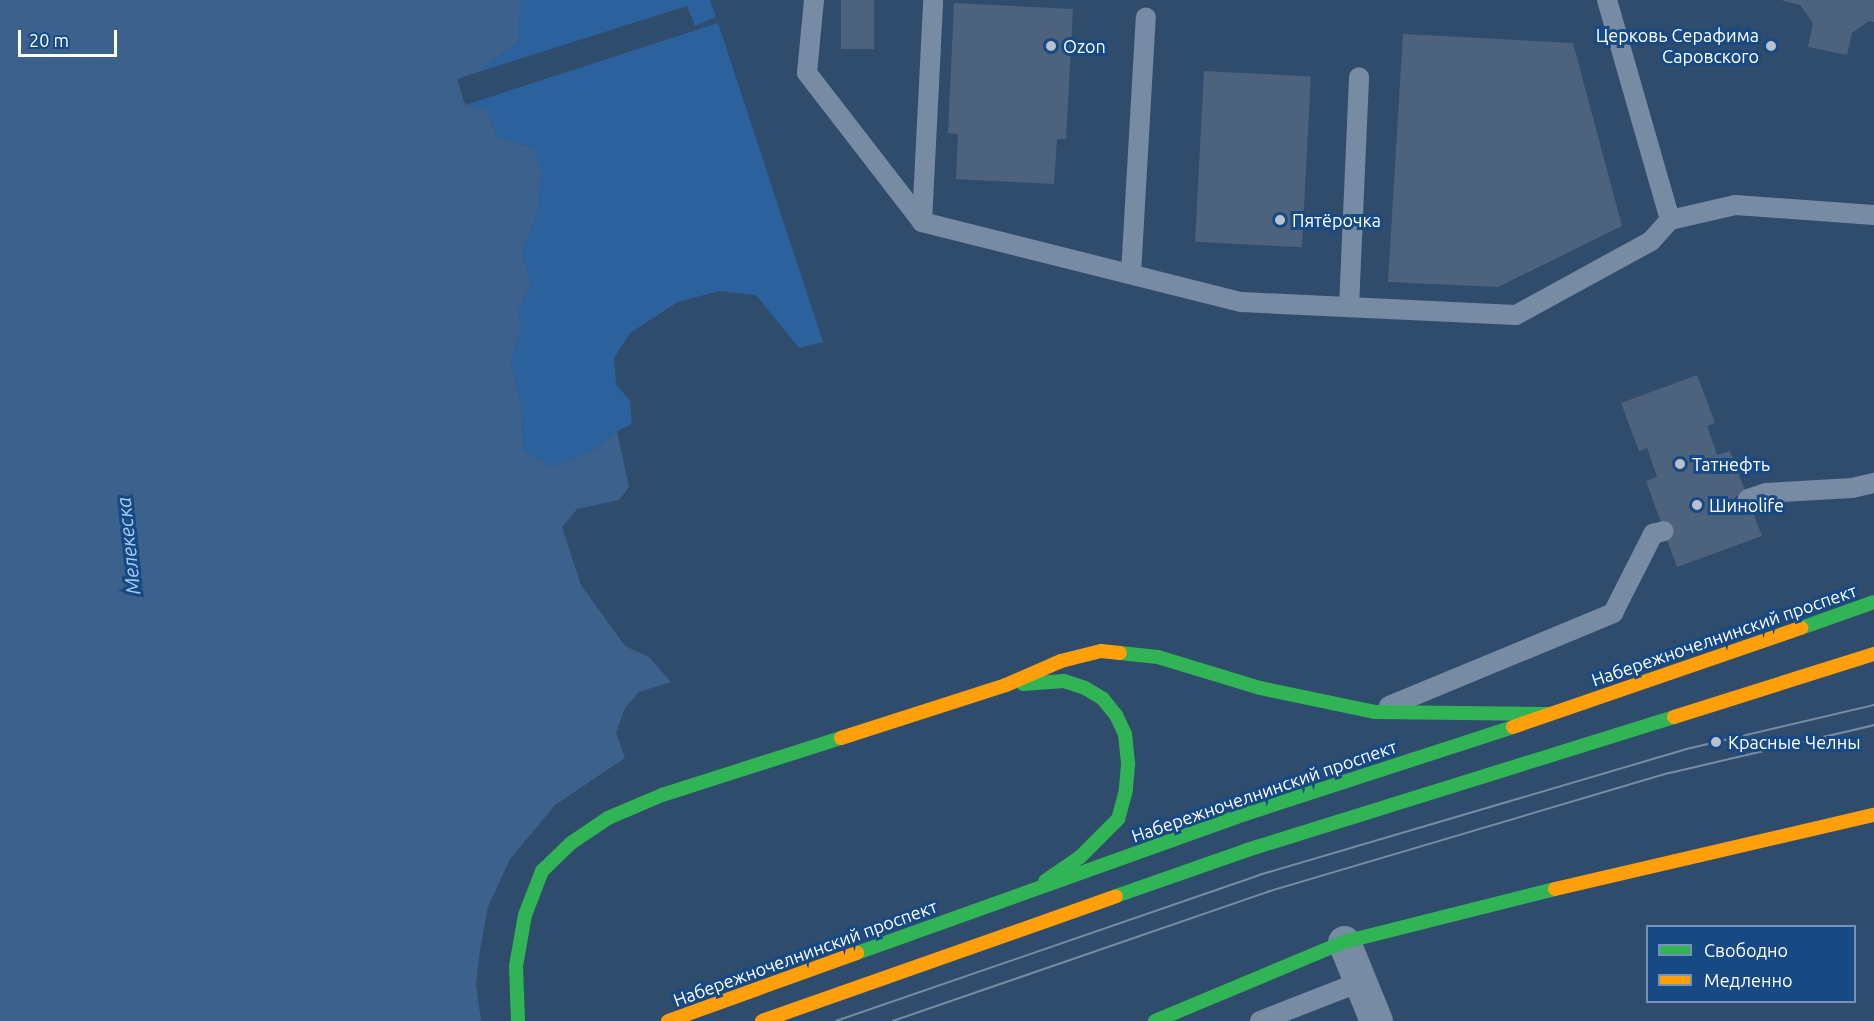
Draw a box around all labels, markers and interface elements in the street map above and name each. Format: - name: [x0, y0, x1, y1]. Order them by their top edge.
- scale bar: [21, 18, 120, 56]
- place label: Церковь Серафима Саровского: [1596, 25, 1759, 68]
- text: 20 m: [29, 30, 69, 50]
- place label: Ozon: [1063, 35, 1106, 57]
- marker: Ozon: [1044, 39, 1058, 53]
- marker: Церковь Серафима Саровского: [1764, 39, 1778, 53]
- place label: Пятёрочка: [1292, 209, 1381, 231]
- marker: Пятёрочка: [1273, 213, 1287, 227]
- place label: Татнефть: [1692, 453, 1770, 475]
- marker: Татнефть: [1673, 457, 1687, 471]
- place label: Шиноlife: [1709, 494, 1784, 516]
- water label: Мелекеска: [111, 496, 145, 596]
- marker: Шиноlife: [1690, 498, 1704, 512]
- street label: Набережночелнинский проспект: [1589, 579, 1859, 691]
- place label: Красные Челны: [1728, 731, 1861, 753]
- street label: Набережночелнинский проспект: [1129, 735, 1399, 847]
- marker: Красные Челны: [1709, 735, 1723, 749]
- street label: Набережночелнинский проспект: [670, 895, 940, 1011]
- legend: [1646, 925, 1856, 1003]
- text: Свободно: [1704, 940, 1788, 960]
- text: Медленно: [1704, 970, 1793, 990]

